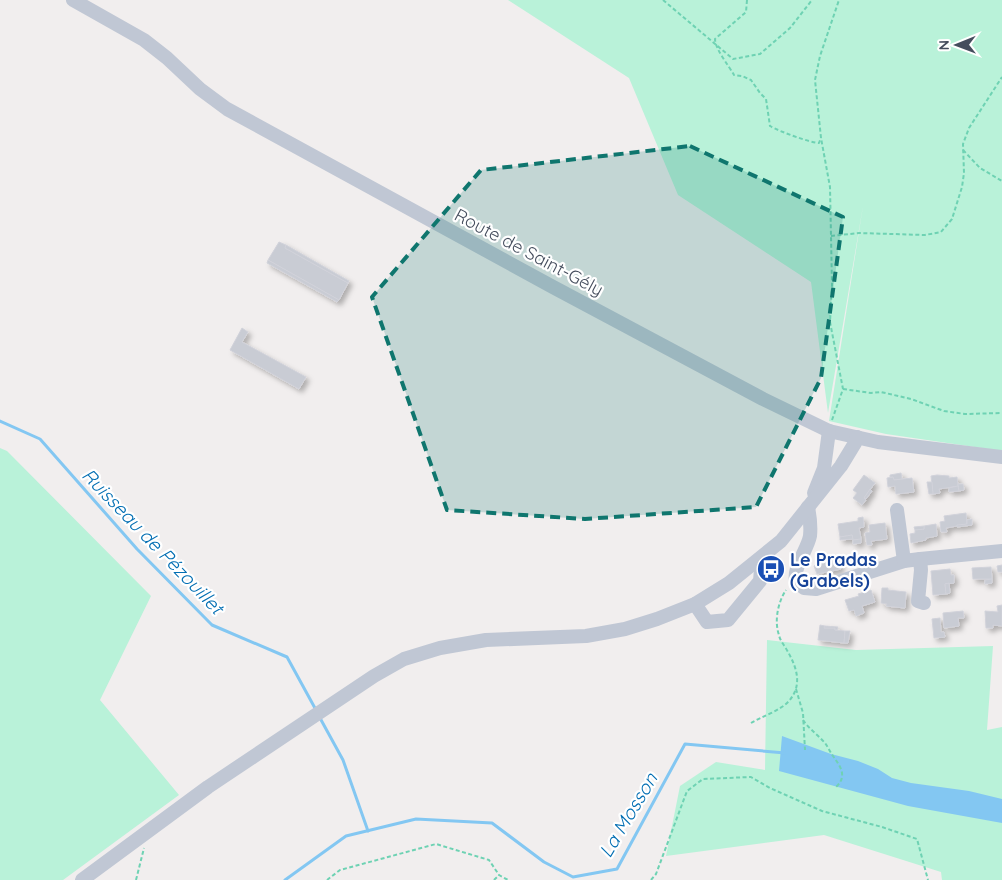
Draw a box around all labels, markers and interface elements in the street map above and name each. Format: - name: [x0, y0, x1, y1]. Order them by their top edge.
- north arrow: [932, 20, 982, 70]
- text: N: [935, 40, 953, 51]
- street label: Route de Saint-Gély: [451, 203, 607, 301]
- water label: Ruisseau de Pézouillet: [77, 463, 231, 621]
- place label: Le Pradas (Grabels): [790, 548, 877, 592]
- bus stop icon: Le Pradas (Grabels): [756, 554, 786, 584]
- water label: La Mosson: [593, 768, 663, 862]

